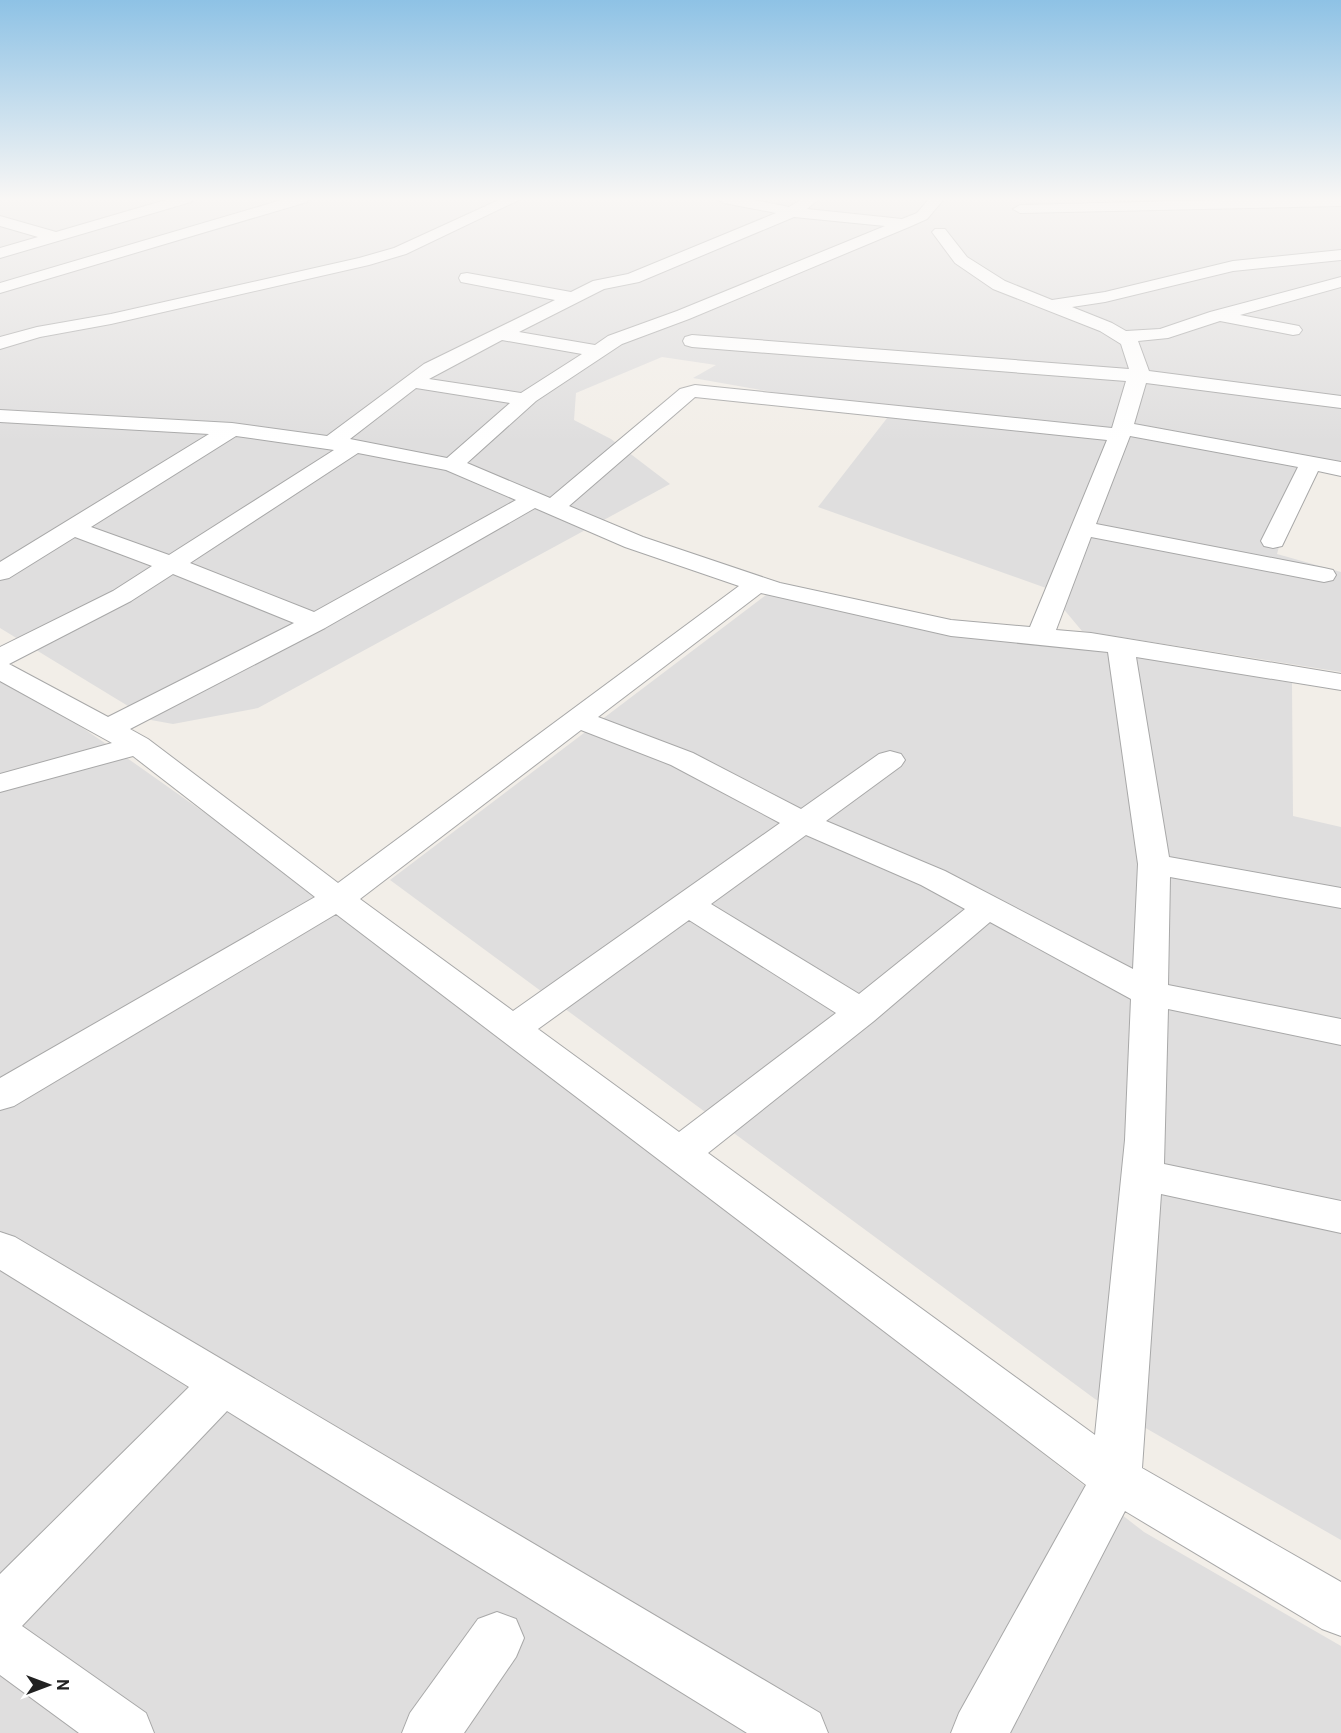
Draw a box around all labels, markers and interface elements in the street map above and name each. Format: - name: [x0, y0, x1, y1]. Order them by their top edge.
- north arrow: [18, 1655, 78, 1715]
- text: N: [53, 1679, 72, 1691]

